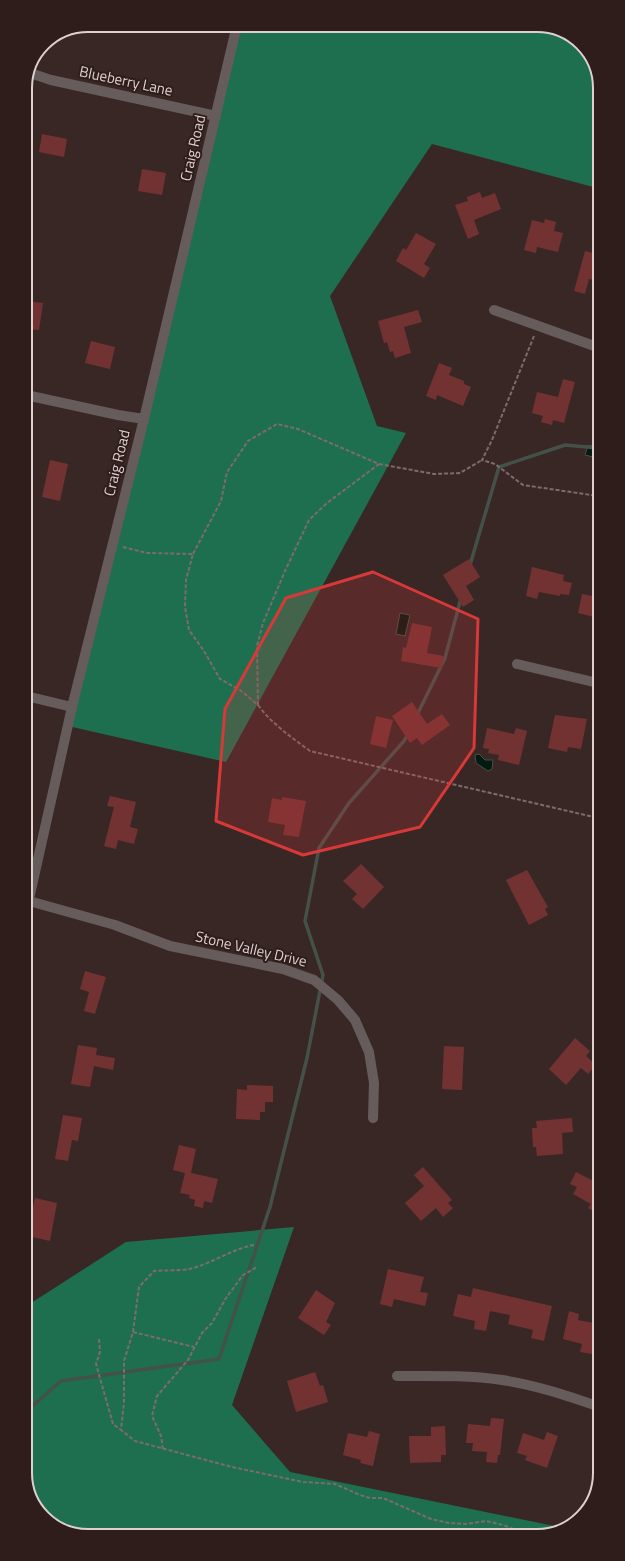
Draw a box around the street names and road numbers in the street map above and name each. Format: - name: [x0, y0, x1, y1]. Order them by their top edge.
- street label: Blueberry Lane: [77, 59, 175, 102]
- street label: Craig Road: [174, 112, 211, 183]
- street label: Craig Road: [97, 427, 136, 498]
- street label: Stone Valley Drive: [193, 925, 309, 973]

